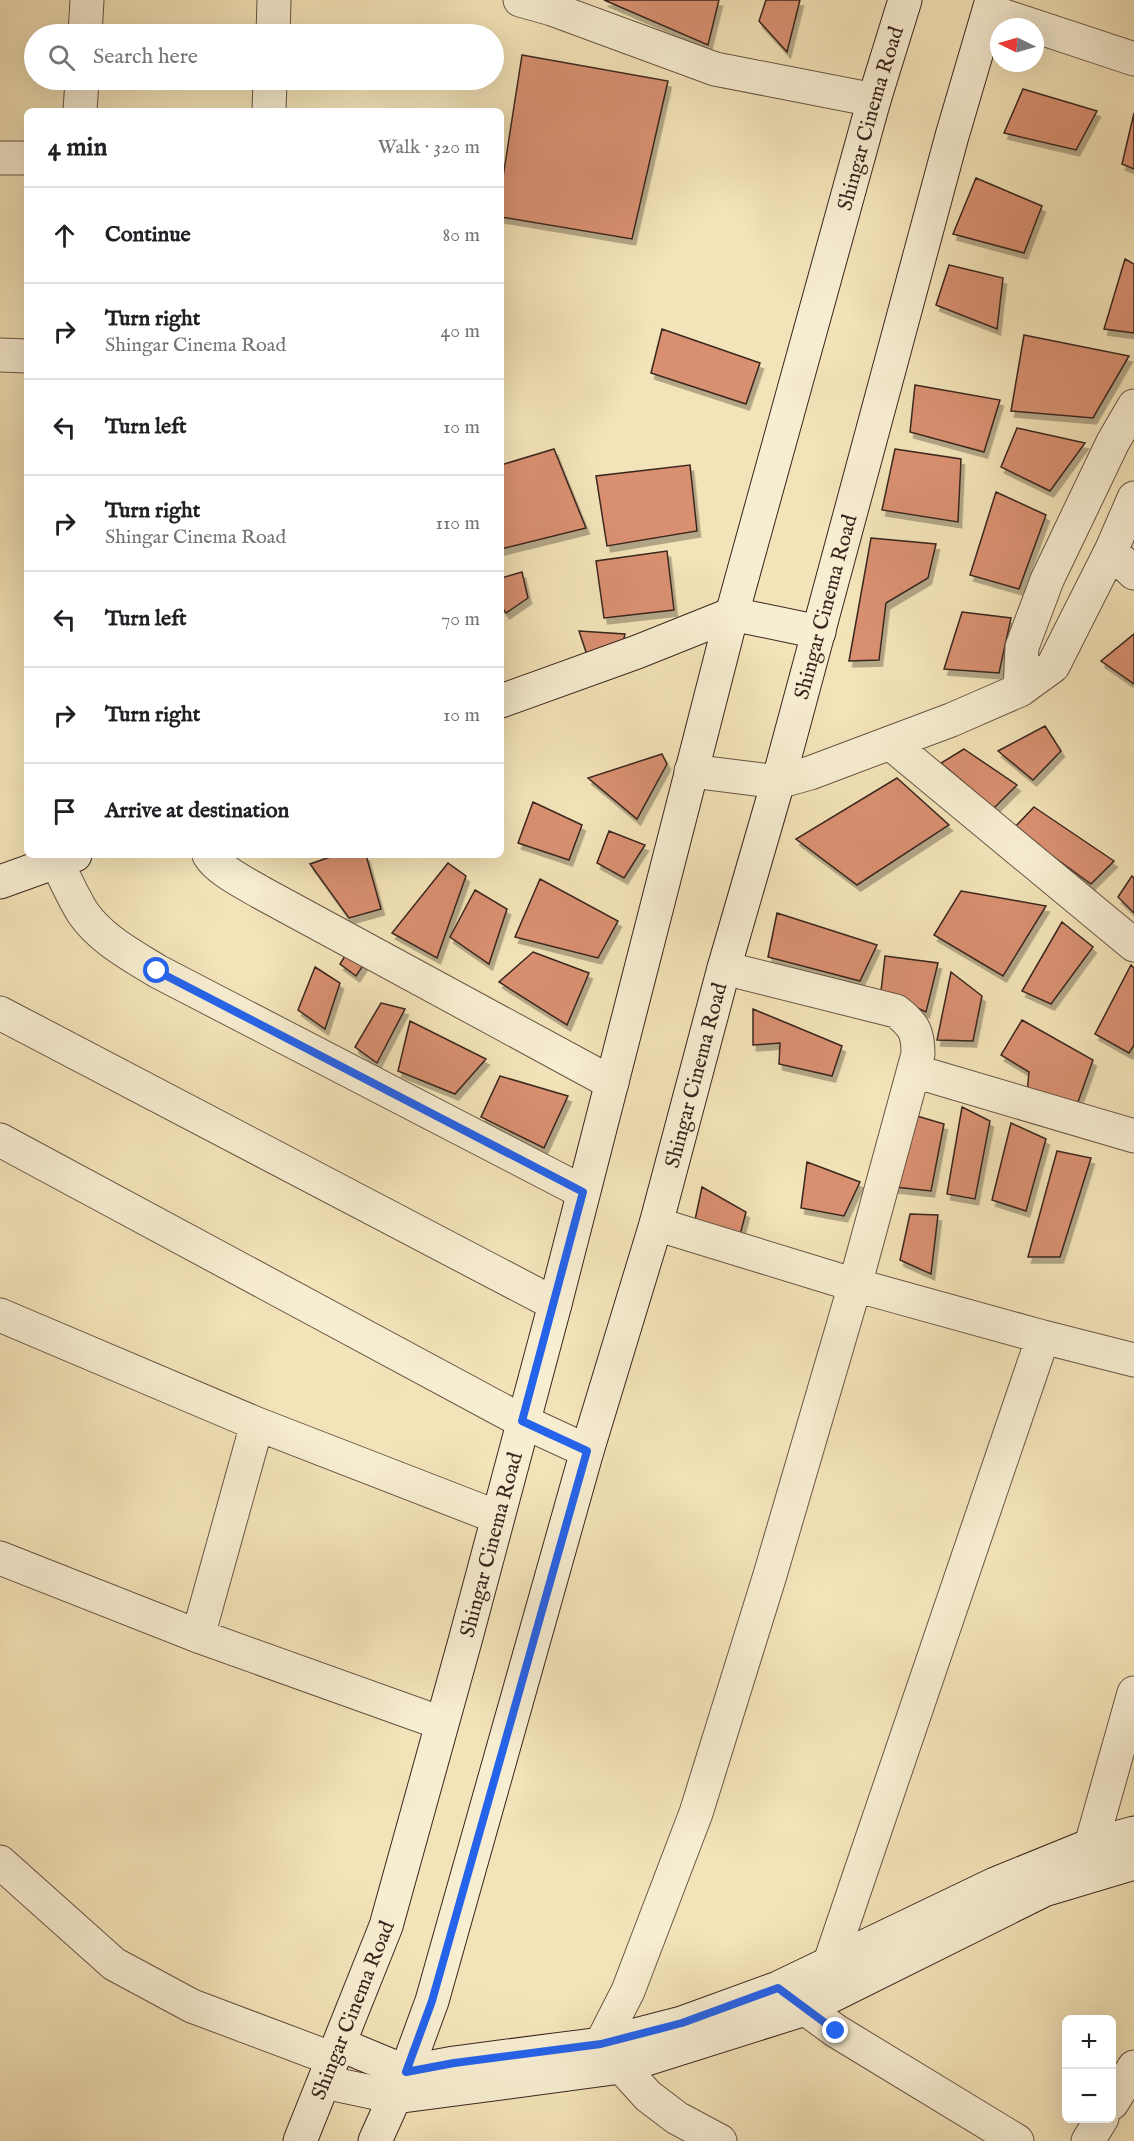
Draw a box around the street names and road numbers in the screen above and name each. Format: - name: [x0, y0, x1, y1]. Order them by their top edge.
- street label: Shingar Cinema Road: [832, 23, 911, 214]
- street label: Shingar Cinema Road: [789, 511, 865, 703]
- street label: Shingar Cinema Road: [660, 979, 735, 1171]
- street label: Shingar Cinema Road: [455, 1449, 530, 1641]
- street label: Shingar Cinema Road: [306, 1917, 402, 2104]

